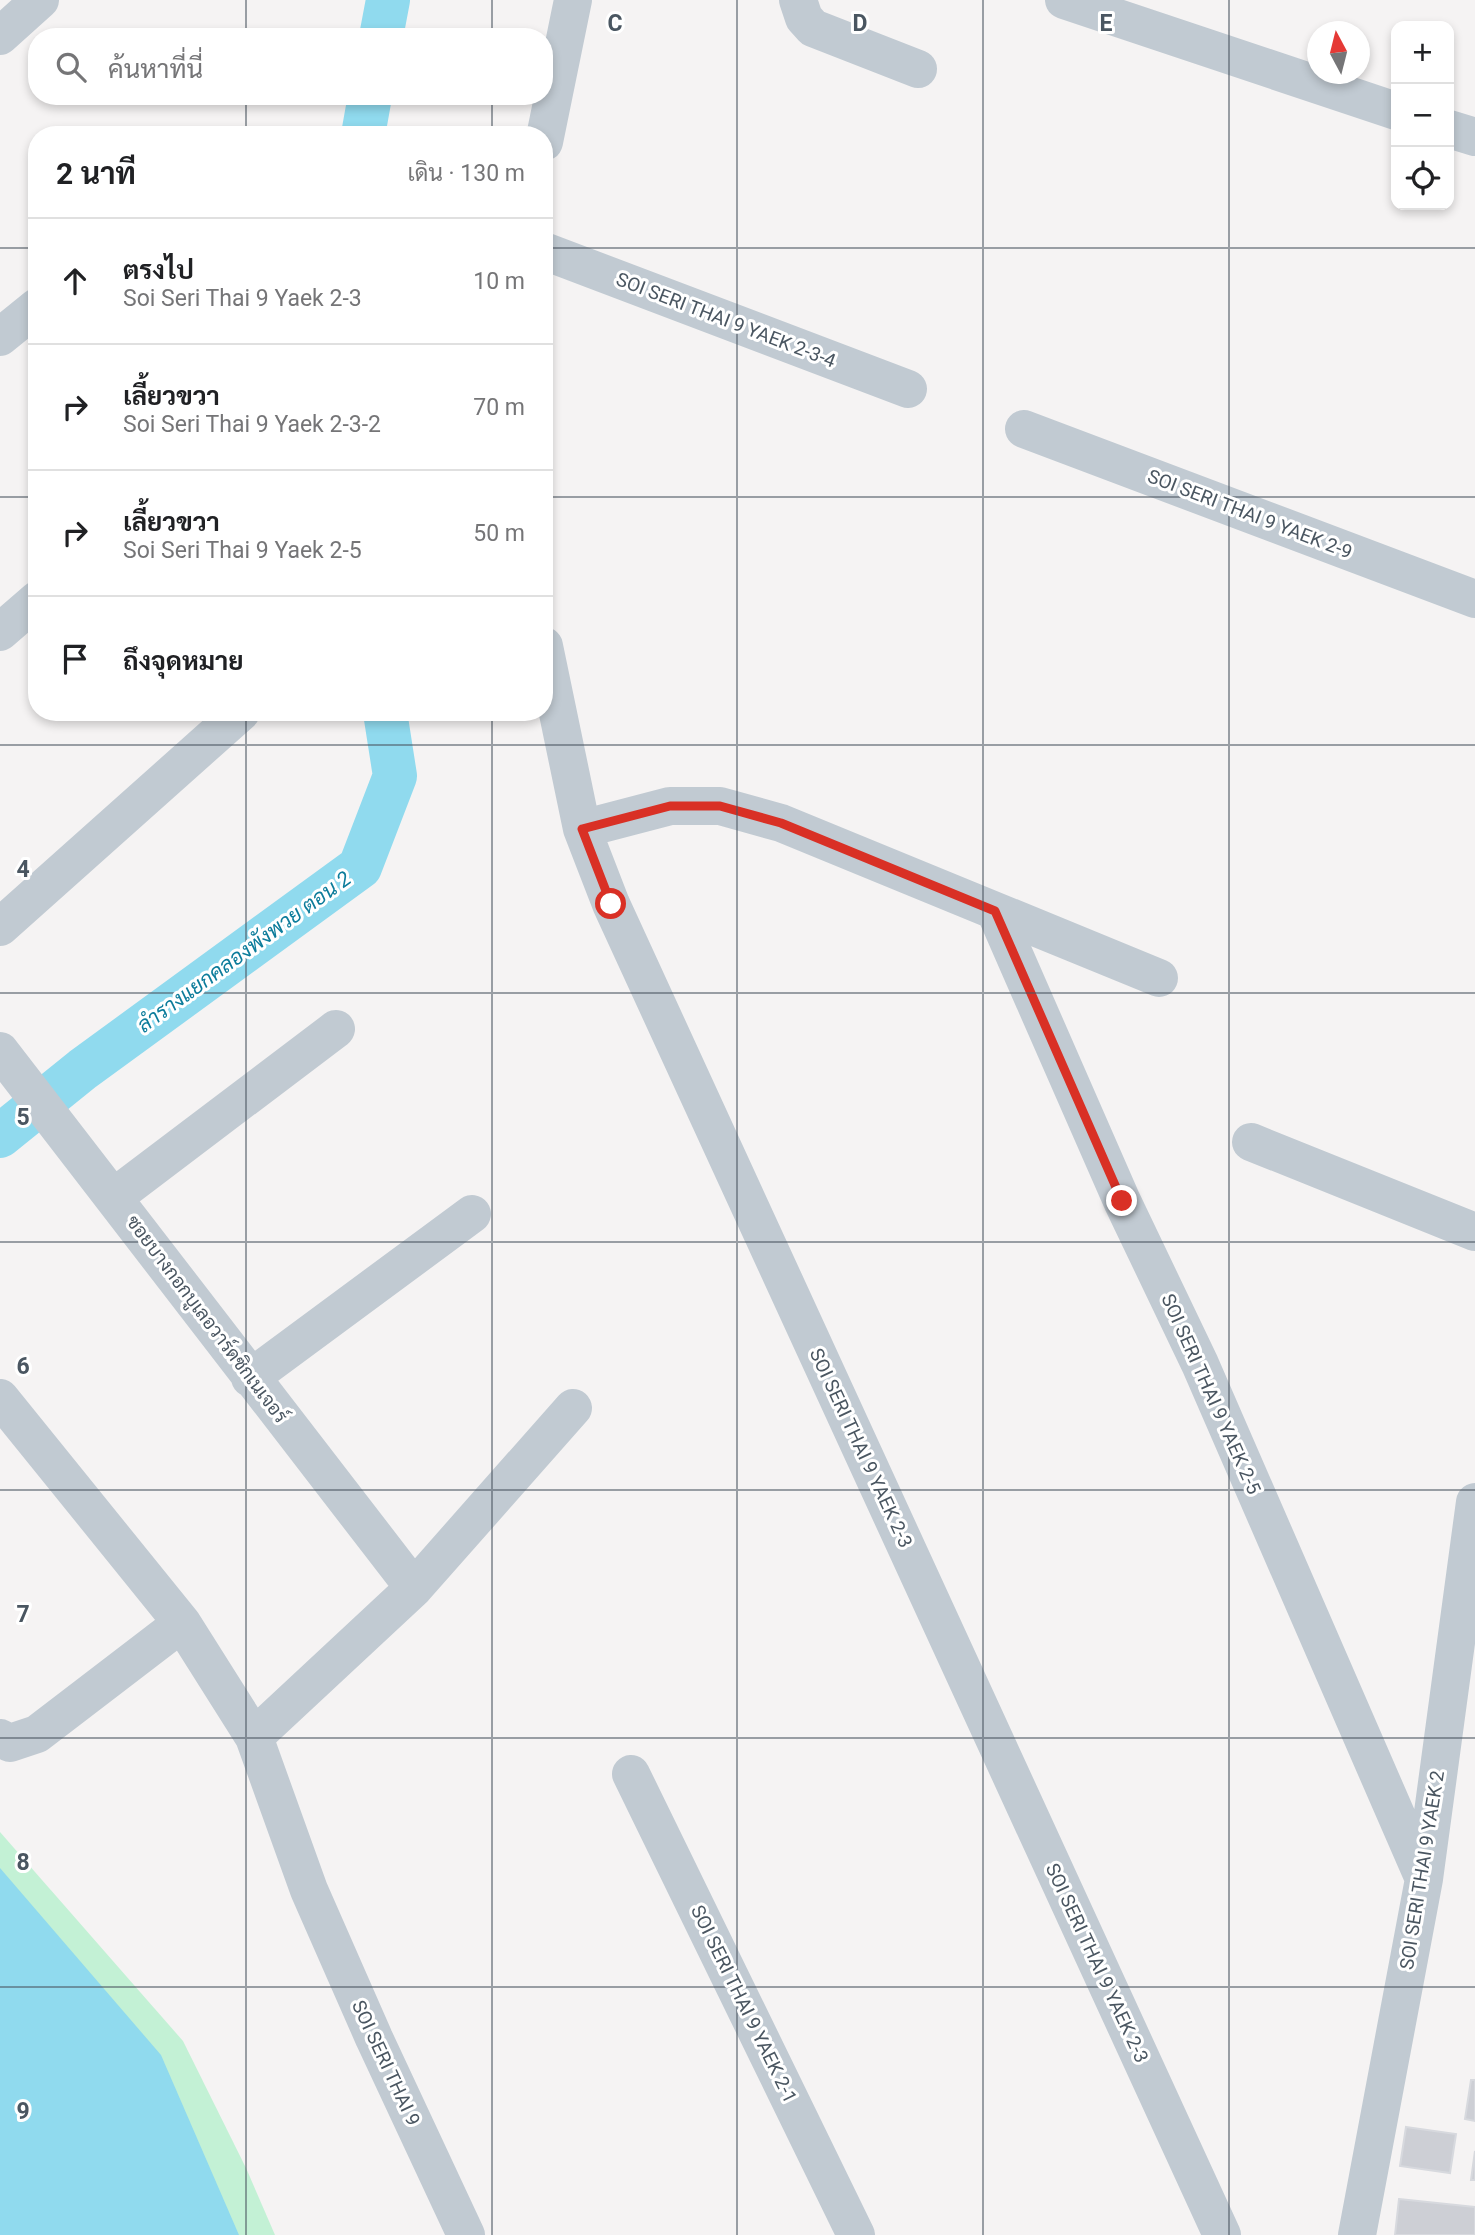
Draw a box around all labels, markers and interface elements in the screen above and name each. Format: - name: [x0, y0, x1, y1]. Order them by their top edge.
- text: C: [607, 10, 623, 37]
- text: D: [853, 10, 867, 37]
- text: E: [1100, 10, 1113, 37]
- north arrow: [1307, 21, 1370, 84]
- map controls: [1391, 21, 1454, 210]
- button: +: [1391, 21, 1454, 84]
- search box: [28, 28, 553, 105]
- icon: search: [52, 48, 90, 86]
- text: ค้นหาที่นี่: [108, 54, 203, 84]
- button: −: [1391, 84, 1454, 147]
- button: locate: [1391, 147, 1454, 210]
- text: 2 นาที: [56, 156, 136, 191]
- text: เดิน · 130 m: [408, 160, 525, 187]
- text: ตรงไป: [123, 255, 194, 285]
- icon: ahead: [56, 262, 94, 300]
- street label: SOI SERI THAI 9 YAEK 2-3-4: [613, 267, 839, 373]
- text: 10 m: [473, 268, 525, 295]
- text: Soi Seri Thai 9 Yaek 2-3: [123, 285, 362, 312]
- text: เลี้ยวขวา: [123, 381, 220, 411]
- icon: right: [56, 388, 94, 426]
- text: 70 m: [473, 394, 525, 421]
- text: Soi Seri Thai 9 Yaek 2-3-2: [123, 411, 381, 438]
- street label: SOI SERI THAI 9 YAEK 2-9: [1144, 464, 1356, 564]
- text: เลี้ยวขวา: [123, 507, 220, 537]
- icon: right: [56, 514, 94, 552]
- text: 50 m: [473, 520, 525, 547]
- text: Soi Seri Thai 9 Yaek 2-5: [123, 537, 362, 564]
- icon: arrive: [56, 640, 94, 678]
- text: ถึงจุดหมาย: [123, 646, 244, 676]
- text: 4: [16, 856, 30, 883]
- water label: ลำรางแยกคลองพังพวย ตอน 2: [133, 866, 355, 1038]
- route start: [595, 888, 626, 919]
- text: 5: [16, 1104, 30, 1131]
- route end: [1106, 1185, 1137, 1216]
- street label: ซอยบางกอกบูเลอวาร์ดซิกเนเจอร์: [120, 1210, 293, 1429]
- street label: SOI SERI THAI 9 YAEK 2-5: [1156, 1290, 1266, 1498]
- street label: SOI SERI THAI 9 YAEK 2-3: [805, 1345, 917, 1551]
- text: 6: [16, 1353, 30, 1380]
- text: 7: [16, 1601, 30, 1628]
- street label: SOI SERI THAI 9 YAEK 2: [1395, 1769, 1449, 1971]
- text: 8: [16, 1849, 30, 1876]
- street label: SOI SERI THAI 9 YAEK 2-3: [1041, 1860, 1153, 2066]
- street label: SOI SERI THAI 9 YAEK 2-1: [686, 1901, 802, 2107]
- street label: SOI SERI THAI 9: [347, 1997, 425, 2129]
- text: 9: [16, 2098, 30, 2125]

